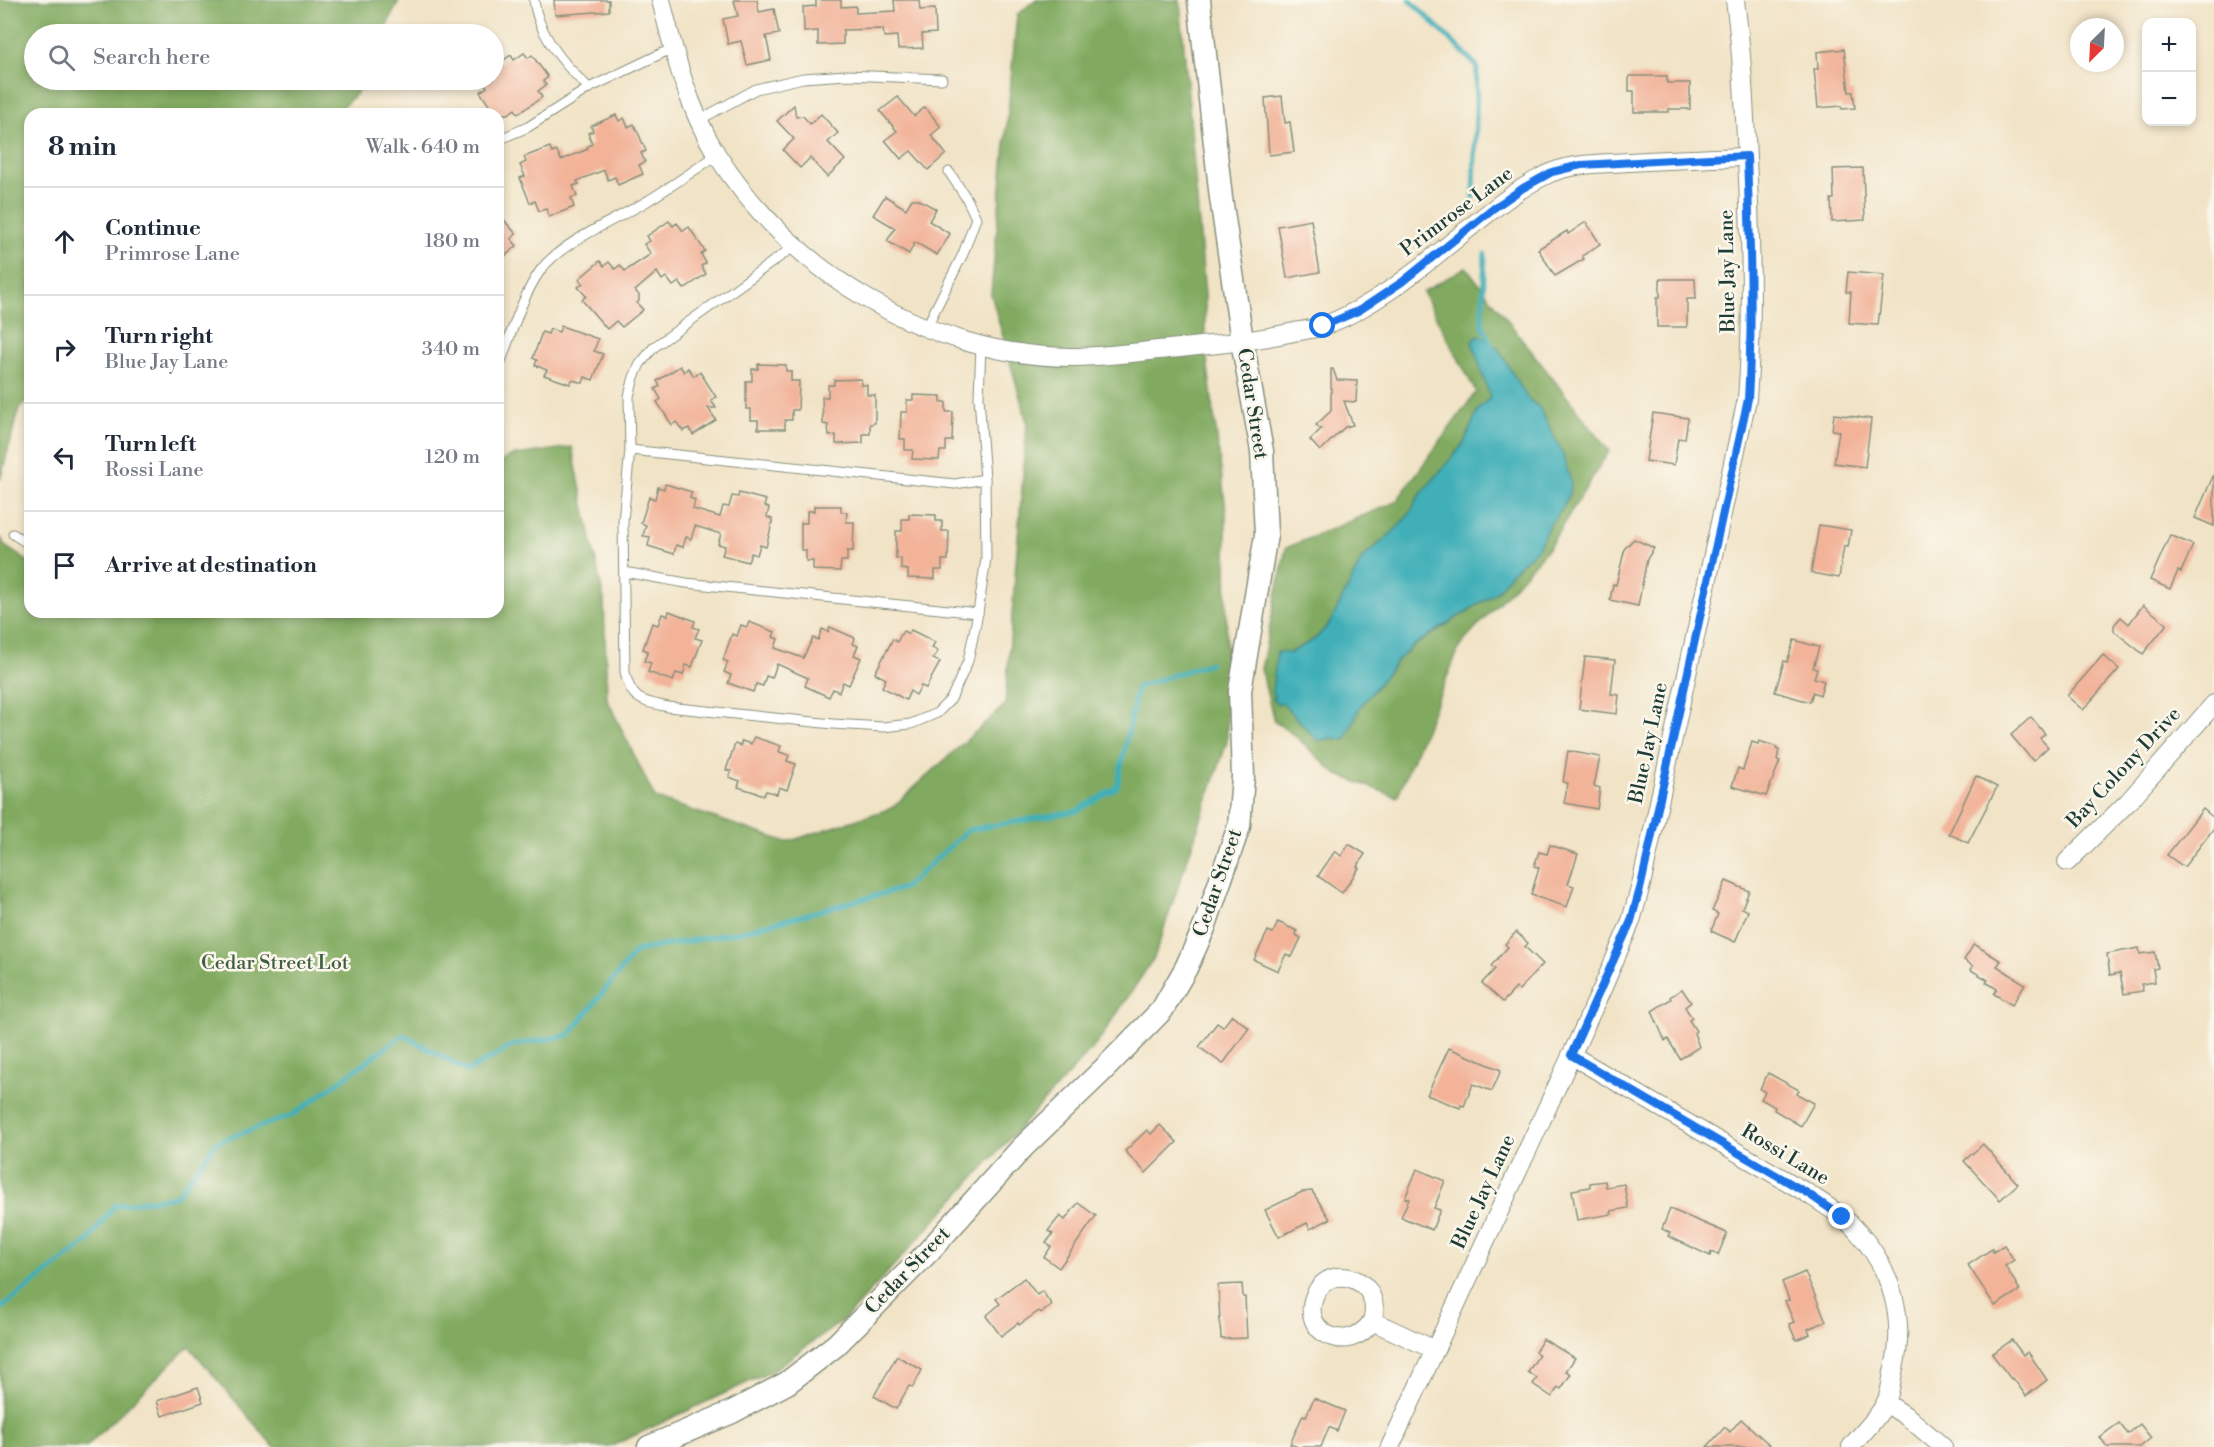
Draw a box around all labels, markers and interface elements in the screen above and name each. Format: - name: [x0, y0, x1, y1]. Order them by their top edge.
- north arrow: [2070, 18, 2124, 72]
- map controls: [2142, 18, 2196, 126]
- button: +: [2142, 18, 2196, 72]
- search box: [24, 24, 504, 90]
- icon: search: [45, 41, 78, 74]
- text: Search here: [93, 44, 210, 71]
- button: −: [2142, 72, 2196, 126]
- text: 8 min: [48, 131, 117, 163]
- text: Walk · 640 m: [366, 135, 480, 160]
- street label: Primrose Lane: [1396, 161, 1518, 263]
- street label: Blue Jay Lane: [1714, 209, 1742, 334]
- text: Continue: [105, 215, 201, 242]
- icon: ahead: [48, 225, 81, 258]
- text: 180 m: [425, 229, 480, 254]
- text: Primrose Lane: [105, 242, 240, 267]
- route start: [1309, 312, 1335, 338]
- text: Turn right: [105, 323, 213, 350]
- icon: right: [48, 333, 81, 366]
- text: 340 m: [422, 337, 480, 362]
- street label: Cedar Street: [1231, 347, 1273, 461]
- text: Blue Jay Lane: [105, 350, 228, 375]
- text: Turn left: [105, 431, 196, 458]
- icon: left: [48, 441, 81, 474]
- text: 120 m: [425, 445, 480, 470]
- text: Rossi Lane: [105, 458, 204, 483]
- icon: arrive: [48, 549, 81, 582]
- text: Arrive at destination: [105, 552, 317, 579]
- street label: Blue Jay Lane: [1624, 680, 1674, 807]
- street label: Bay Colony Drive: [2061, 702, 2187, 834]
- street label: Cedar Street: [1188, 826, 1248, 940]
- park label: Cedar Street Lot: [201, 951, 349, 976]
- street label: Rossi Lane: [1736, 1119, 1834, 1191]
- street label: Blue Jay Lane: [1446, 1131, 1521, 1254]
- route end: [1828, 1203, 1854, 1229]
- street label: Cedar Street: [860, 1222, 956, 1320]

